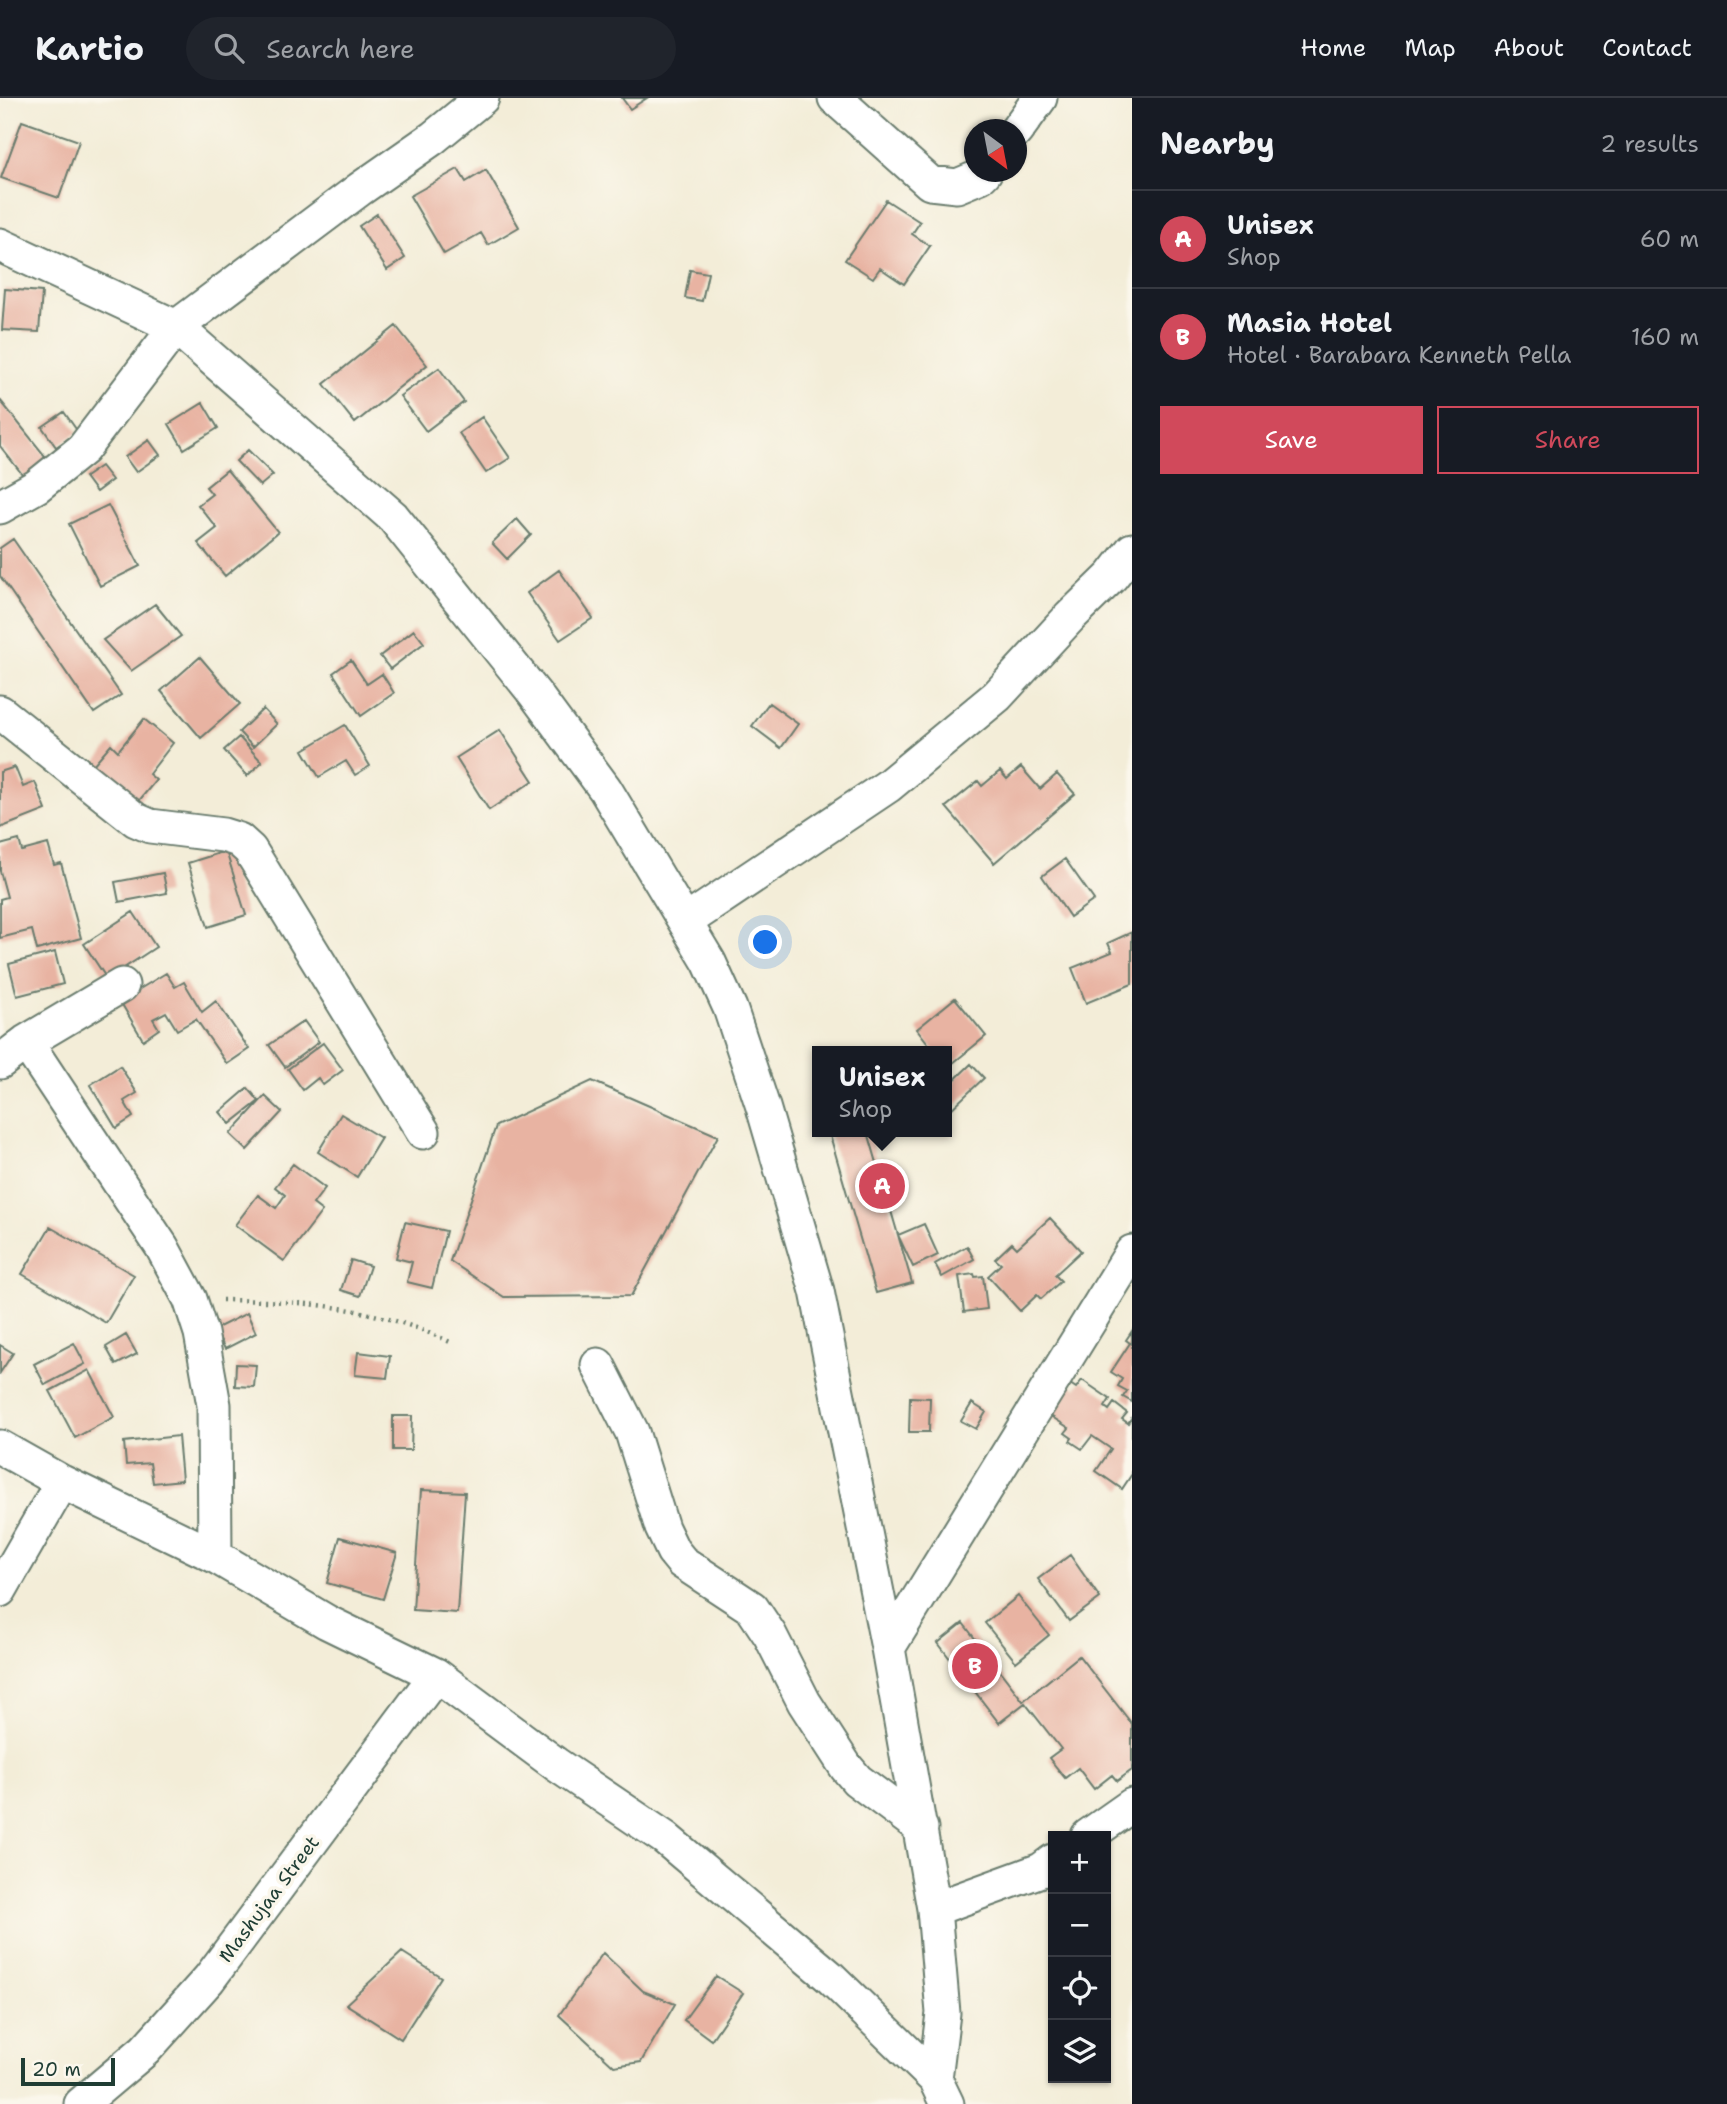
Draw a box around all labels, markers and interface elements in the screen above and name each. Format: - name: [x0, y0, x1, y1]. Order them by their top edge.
- search box: [186, 17, 676, 80]
- text: Kartio: [35, 26, 144, 71]
- icon: search: [210, 29, 248, 67]
- text: Search here: [266, 31, 415, 66]
- text: Home: [1300, 32, 1366, 64]
- text: Map: [1404, 32, 1456, 64]
- text: About: [1494, 32, 1564, 64]
- text: Contact: [1602, 32, 1692, 64]
- north arrow: [964, 119, 1027, 182]
- text: Nearby: [1160, 123, 1275, 164]
- text: 2 results: [1600, 129, 1699, 159]
- text: Unisex: [1227, 207, 1314, 242]
- text: A: [1174, 224, 1192, 254]
- text: 60 m: [1640, 224, 1699, 254]
- text: Shop: [1227, 242, 1281, 272]
- text: Masia Hotel: [1227, 305, 1392, 340]
- text: B: [1176, 322, 1190, 352]
- text: 160 m: [1631, 322, 1699, 352]
- text: Hotel · Barabara Kenneth Pella: [1227, 340, 1571, 370]
- button: Save: [1160, 406, 1423, 474]
- button: Share: [1437, 406, 1699, 474]
- your location: [748, 925, 782, 959]
- popup: [812, 1046, 952, 1137]
- text: Unisex: [839, 1059, 925, 1094]
- text: Shop: [839, 1094, 892, 1124]
- pin: A: [859, 1160, 905, 1212]
- pin: B: [952, 1640, 998, 1692]
- street label: Mashujaa Street: [213, 1831, 325, 1967]
- map controls: [1048, 1831, 1111, 2083]
- button: +: [1048, 1831, 1111, 1894]
- button: −: [1048, 1894, 1111, 1957]
- button: locate: [1048, 1957, 1111, 2020]
- button: layers: [1048, 2020, 1111, 2083]
- scale bar: [21, 2055, 116, 2087]
- text: 20 m: [32, 2057, 81, 2082]

